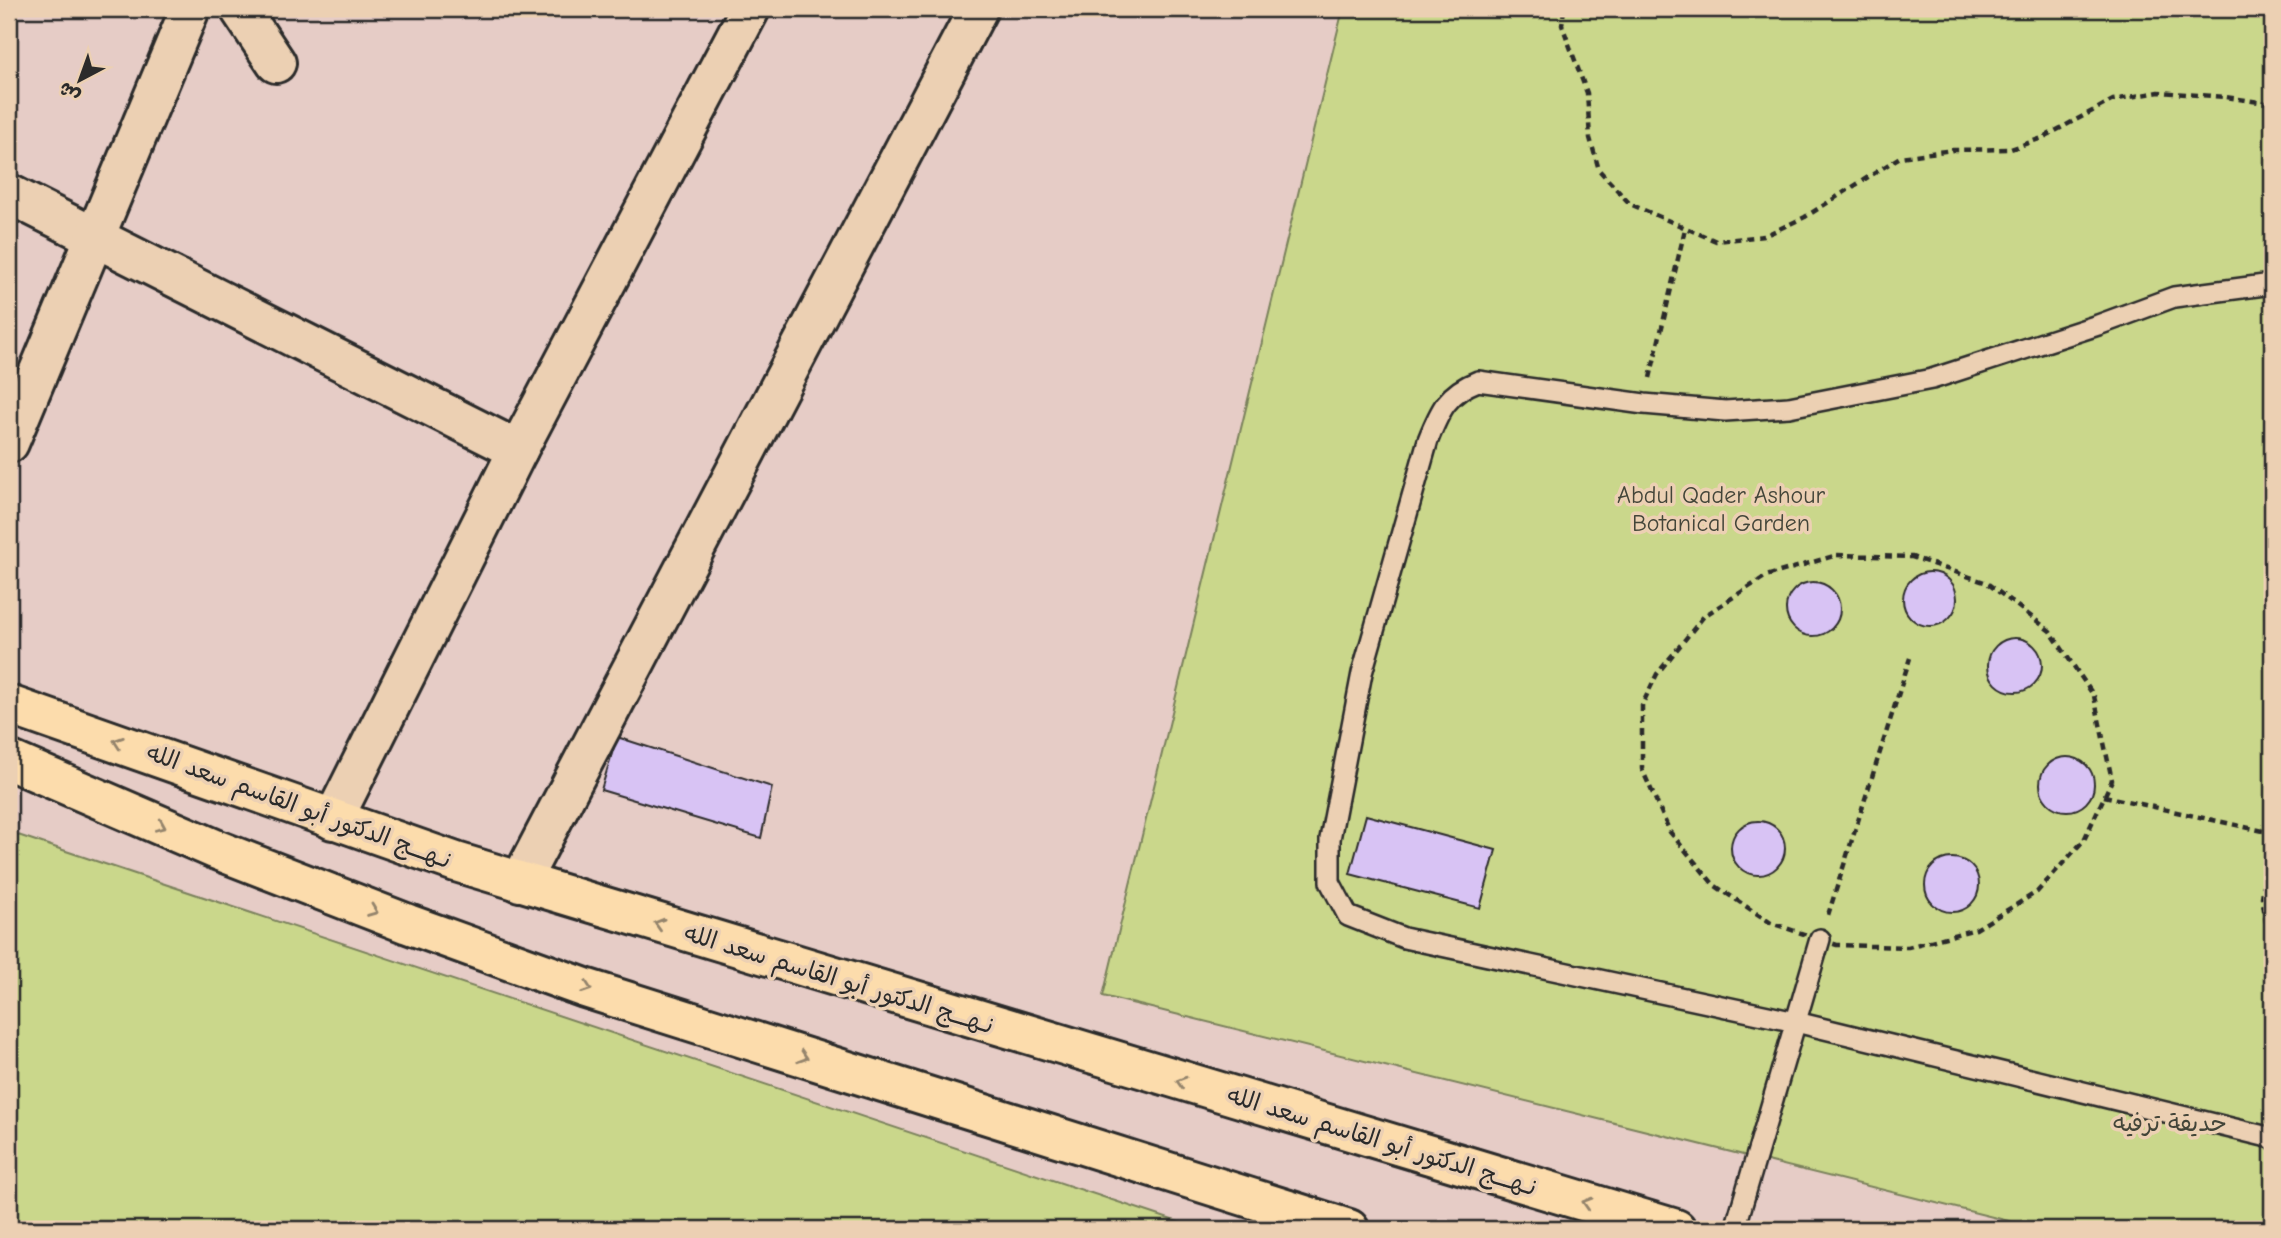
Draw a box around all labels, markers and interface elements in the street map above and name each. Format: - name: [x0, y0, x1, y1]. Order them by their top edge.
- north arrow: [46, 46, 116, 116]
- text: ش: [54, 77, 85, 107]
- park label: Abdul Qader Ashour Botanical Garden: [1617, 481, 1825, 537]
- one-way arrow: [112, 736, 125, 750]
- street label: نـهـــج الدكتور أبو القاسم سعد الله: [142, 737, 455, 878]
- one-way arrow: [154, 818, 167, 832]
- one-way arrow: [366, 902, 378, 916]
- one-way arrow: [653, 918, 665, 933]
- street label: نـهـــج الدكتور أبو القاسم سعد الله: [680, 918, 997, 1043]
- one-way arrow: [580, 980, 592, 994]
- one-way arrow: [797, 1049, 809, 1063]
- one-way arrow: [1176, 1075, 1188, 1090]
- street label: نـهـــج الدكتور أبو القاسم سعد الله: [1223, 1080, 1540, 1205]
- park label: حديقة ترفيه: [2113, 1109, 2227, 1137]
- one-way arrow: [1582, 1196, 1594, 1211]

